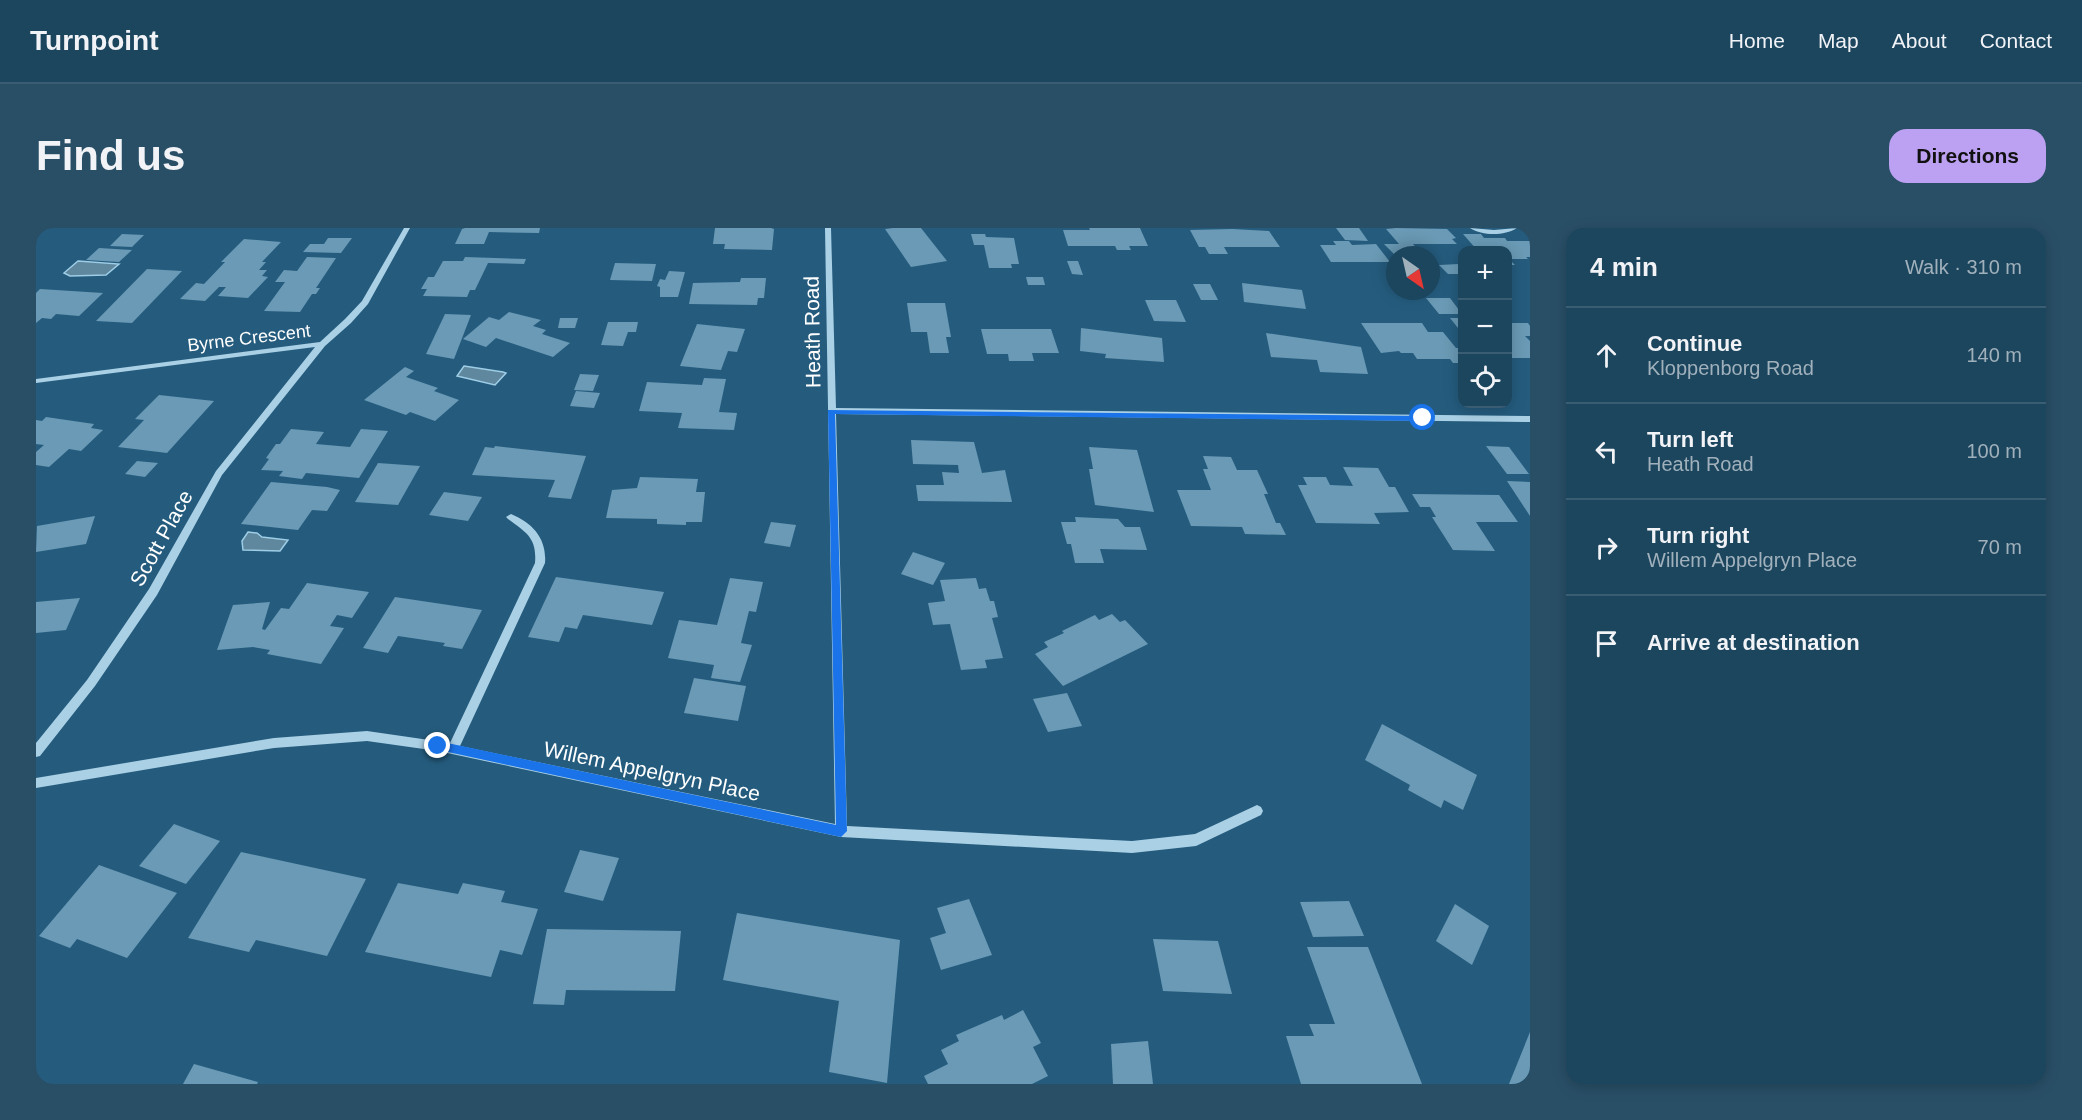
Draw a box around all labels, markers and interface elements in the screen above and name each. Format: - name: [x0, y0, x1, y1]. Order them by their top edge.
- text: Turnpoint: [30, 25, 159, 56]
- text: Home: [1729, 29, 1785, 52]
- text: Map: [1818, 29, 1859, 52]
- text: About: [1892, 29, 1947, 52]
- text: Contact: [1980, 29, 2052, 52]
- button: Directions: [1889, 129, 2046, 183]
- text: Find us: [36, 132, 185, 179]
- north arrow: [1386, 246, 1440, 300]
- map controls: [1458, 246, 1512, 408]
- button: +: [1458, 246, 1512, 300]
- text: 4 min: [1590, 252, 1658, 282]
- text: Walk · 310 m: [1905, 256, 2022, 278]
- street label: Heath Road: [800, 276, 824, 388]
- button: −: [1458, 300, 1512, 354]
- street label: Byrne Crescent: [186, 321, 312, 355]
- text: Continue: [1647, 331, 1742, 356]
- icon: ahead: [1590, 339, 1623, 372]
- text: 140 m: [1966, 344, 2022, 366]
- button: locate: [1458, 354, 1512, 408]
- text: Kloppenborg Road: [1647, 357, 1814, 379]
- route start: [1409, 404, 1435, 430]
- text: Turn left: [1647, 427, 1733, 452]
- icon: left: [1590, 435, 1623, 468]
- text: 100 m: [1966, 440, 2022, 462]
- text: Heath Road: [1647, 453, 1754, 475]
- street label: Scott Place: [125, 486, 197, 590]
- text: Turn right: [1647, 523, 1749, 548]
- icon: right: [1590, 531, 1623, 564]
- text: 70 m: [1978, 536, 2022, 558]
- text: Willem Appelgryn Place: [1647, 549, 1857, 571]
- icon: arrive: [1590, 627, 1623, 660]
- text: Arrive at destination: [1647, 630, 1860, 655]
- route end: [424, 732, 450, 758]
- street label: Willem Appelgryn Place: [542, 737, 762, 805]

